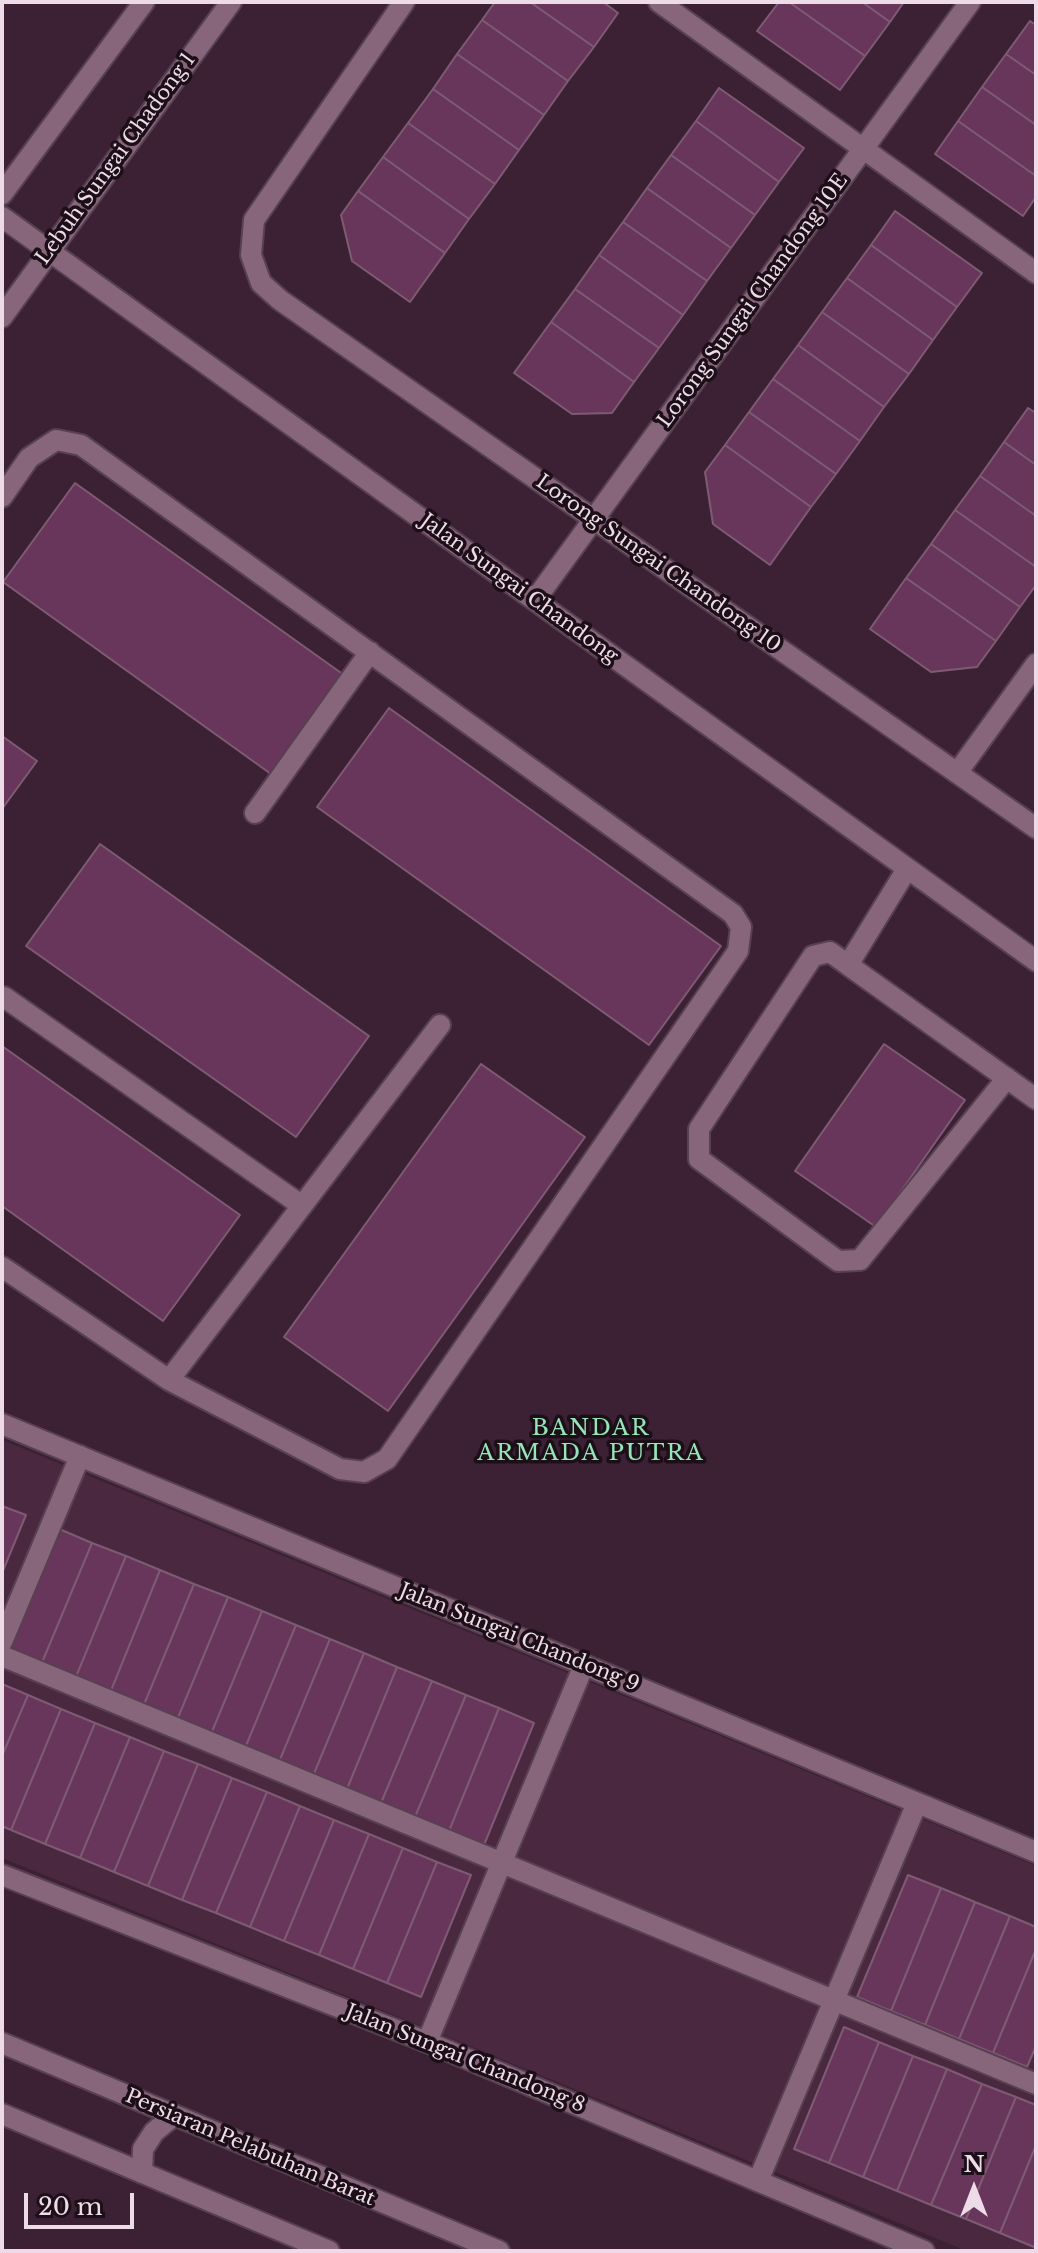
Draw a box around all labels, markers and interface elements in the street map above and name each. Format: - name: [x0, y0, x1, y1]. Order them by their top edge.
- street label: Lebuh Sungai Chadong 1: [31, 49, 201, 269]
- street label: Lorong Sungai Chandong 10E: [653, 169, 853, 433]
- street label: Lorong Sungai Chandong 10: [531, 470, 785, 658]
- street label: Jalan Sungai Chandong: [416, 509, 622, 669]
- district label: BANDAR ARMADA PUTRA: [477, 1416, 705, 1468]
- street label: Jalan Sungai Chandong 9: [396, 1579, 642, 1697]
- street label: Jalan Sungai Chandong 8: [342, 2000, 588, 2118]
- street label: Persiaran Pelabuhan Barat: [122, 2084, 378, 2212]
- north arrow: [934, 2149, 1014, 2229]
- text: N: [964, 2151, 984, 2178]
- scale bar: [28, 2177, 138, 2227]
- text: 20 m: [38, 2192, 103, 2221]

